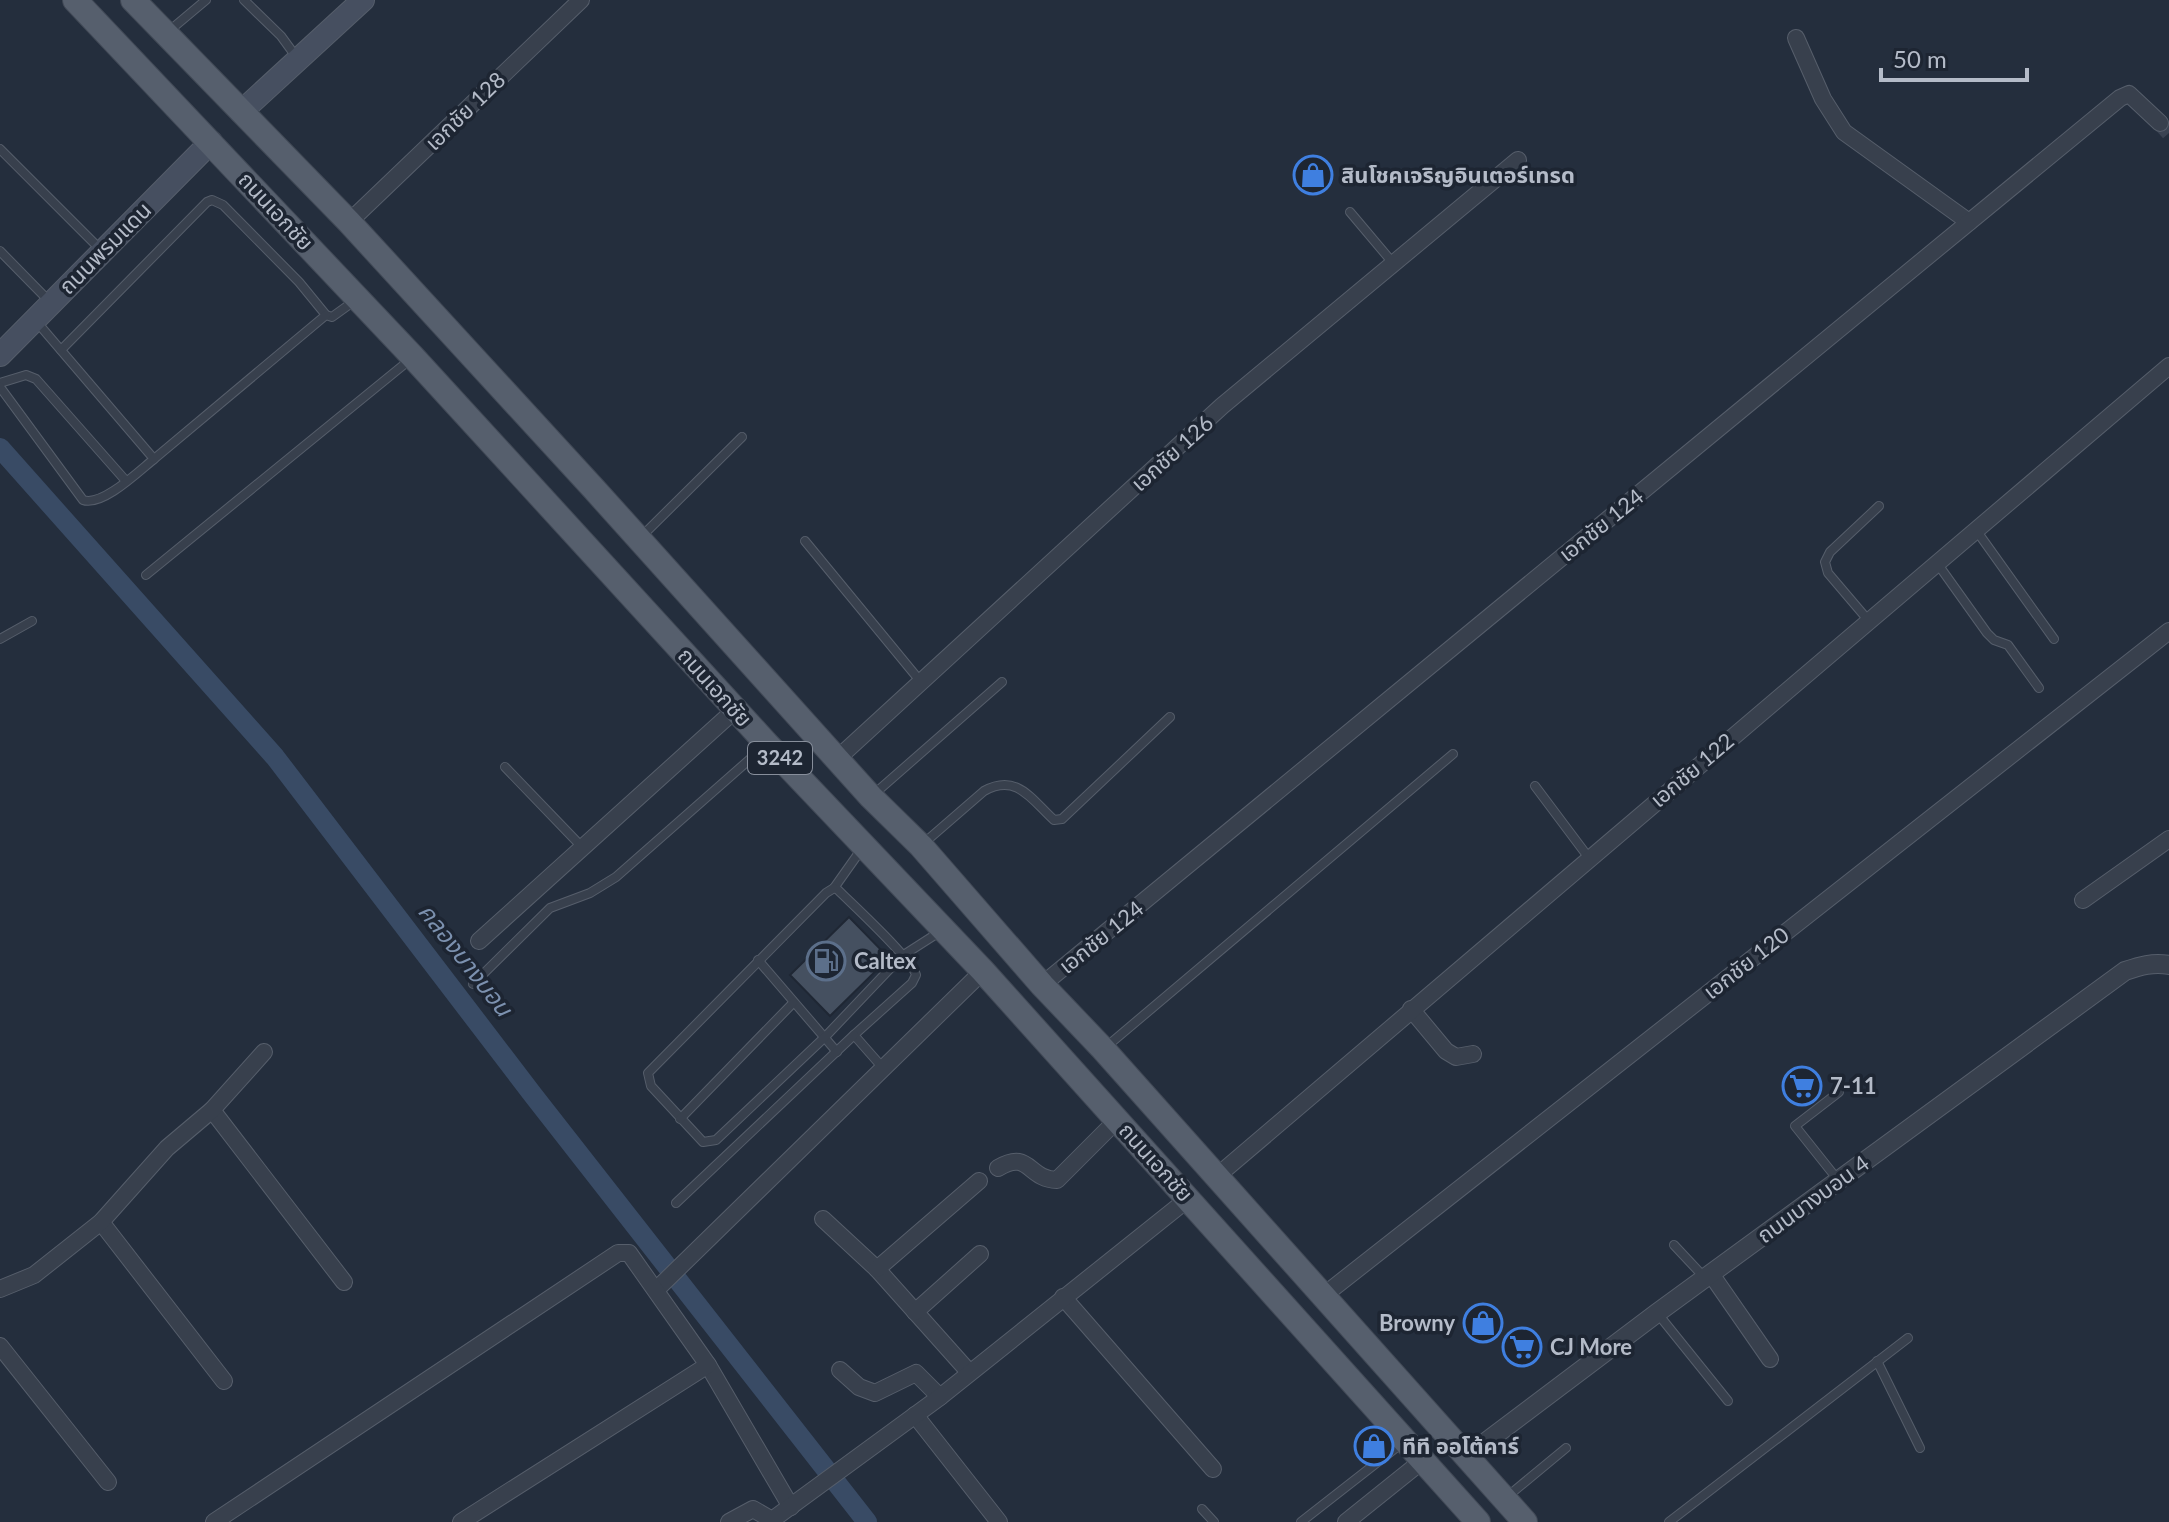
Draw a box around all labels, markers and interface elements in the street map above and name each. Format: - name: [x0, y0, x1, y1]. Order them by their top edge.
- scale bar: [1881, 32, 2027, 82]
- text: 50 m: [1893, 44, 1947, 73]
- street label: เอกชัย 128: [419, 66, 510, 155]
- shop icon: สินโชคเจริญอินเตอร์เทรด: [1292, 154, 1334, 196]
- place label: สินโชคเจริญอินเตอร์เทรด: [1341, 161, 1575, 188]
- street label: ถนนเอกชัย: [233, 166, 319, 256]
- street label: ถนนพรมแดน: [53, 196, 156, 299]
- street label: เอกชัย 126: [1125, 409, 1218, 497]
- street label: เอกชัย 124: [1553, 482, 1649, 567]
- street label: ถนนเอกชัย: [673, 641, 758, 732]
- street label: เอกชัย 122: [1644, 727, 1739, 812]
- road number: 3242: [748, 742, 812, 774]
- street label: เอกชัย 124: [1053, 894, 1149, 979]
- water label: คลองบางบอน: [413, 897, 520, 1022]
- street label: เอกชัย 120: [1698, 921, 1794, 1004]
- fuel station icon: Caltex: [805, 940, 847, 982]
- place label: Caltex: [854, 947, 917, 974]
- supermarket icon: 7-11: [1781, 1065, 1823, 1107]
- place label: 7-11: [1830, 1072, 1877, 1099]
- street label: ถนนเอกชัย: [1114, 1116, 1199, 1207]
- street label: ถนนบางบอน 4: [1751, 1149, 1874, 1248]
- shop icon: Browny: [1462, 1302, 1504, 1344]
- place label: Browny: [1379, 1309, 1455, 1336]
- supermarket icon: CJ More: [1501, 1326, 1543, 1368]
- place label: CJ More: [1550, 1333, 1632, 1360]
- shop icon: ทีที ออโต้คาร์: [1353, 1425, 1395, 1467]
- place label: ทีที ออโต้คาร์: [1402, 1432, 1519, 1459]

